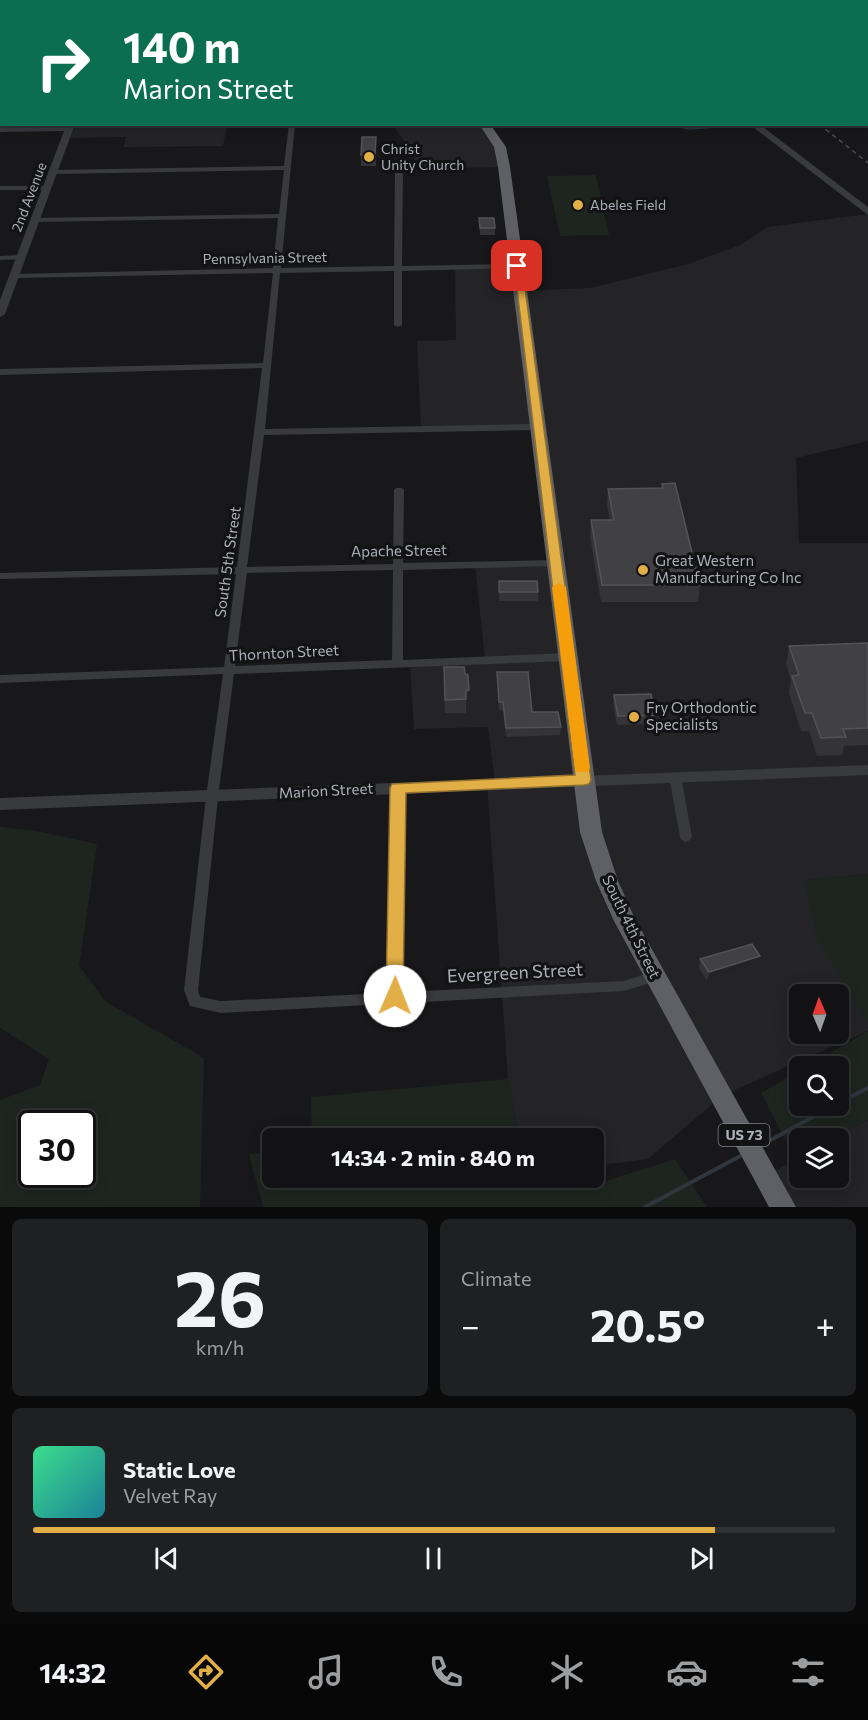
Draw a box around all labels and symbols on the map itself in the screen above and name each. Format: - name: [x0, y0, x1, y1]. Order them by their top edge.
- place label: Christ Unity Church: [381, 140, 464, 173]
- marker: Christ Unity Church: [362, 150, 376, 164]
- street label: 2nd Avenue: [7, 160, 50, 234]
- place label: Abeles Field: [590, 196, 666, 213]
- marker: Abeles Field: [571, 198, 585, 212]
- pin: [491, 240, 542, 291]
- street label: Pennsylvania Street: [203, 248, 328, 267]
- street label: South 5th Street: [210, 505, 244, 619]
- street label: Apache Street: [351, 540, 447, 560]
- place label: Great Western Manufacturing Co Inc: [655, 551, 801, 586]
- marker: Great Western Manufacturing Co Inc: [636, 563, 650, 577]
- street label: Thornton Street: [228, 640, 340, 664]
- place label: Fry Orthodontic Specialists: [646, 698, 757, 733]
- marker: Fry Orthodontic Specialists: [627, 710, 641, 724]
- street label: Marion Street: [278, 779, 374, 801]
- street label: South 4th Street: [599, 872, 665, 981]
- street label: Evergreen Street: [446, 957, 584, 987]
- position arrow: [363, 964, 427, 1028]
- north arrow: [789, 984, 849, 1044]
- speed limit sign: 30: [18, 1110, 96, 1188]
- road number: US 73: [718, 1124, 770, 1146]

